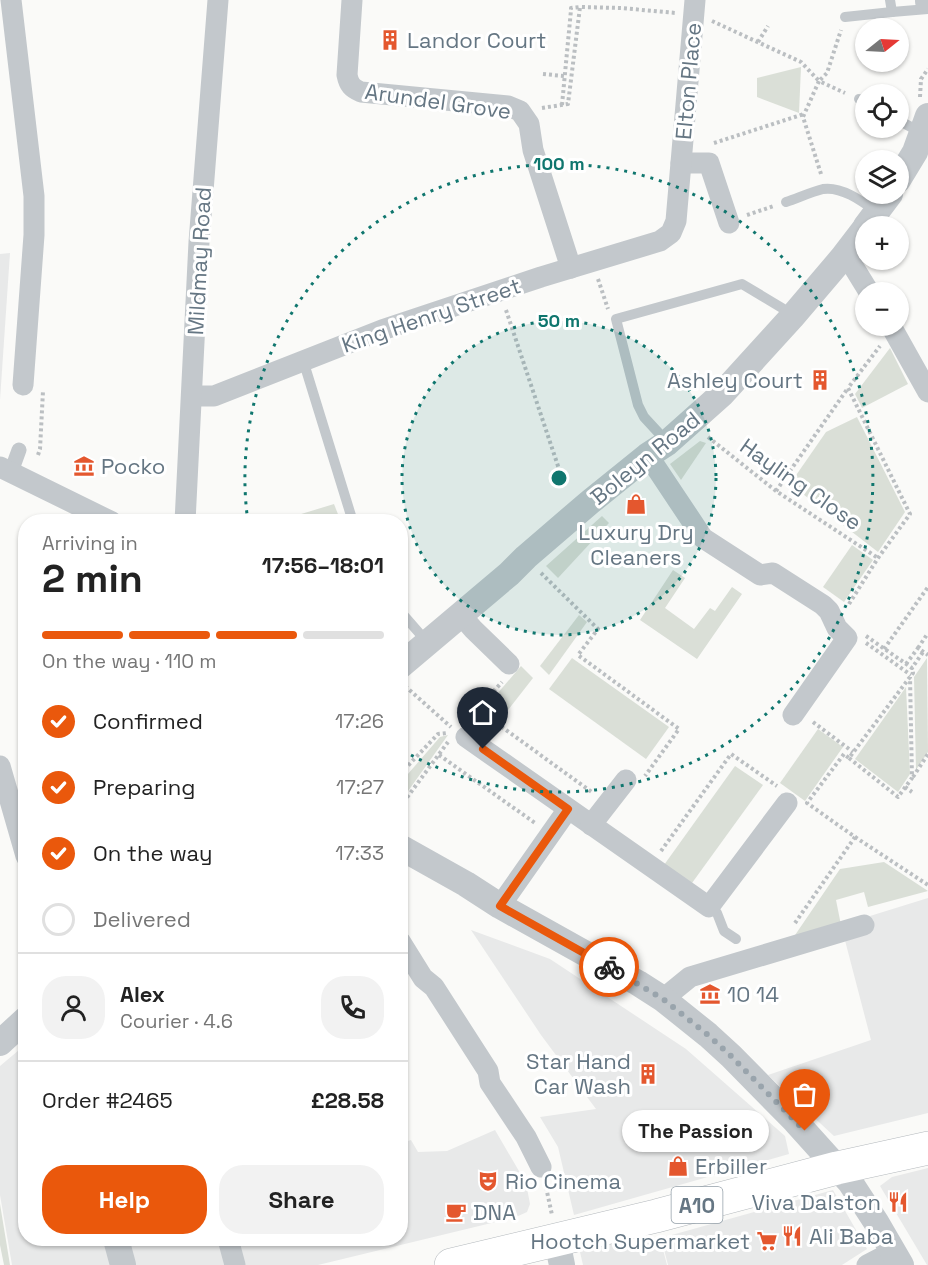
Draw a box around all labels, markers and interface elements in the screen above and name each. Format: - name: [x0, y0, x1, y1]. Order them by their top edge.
- north arrow: [855, 18, 909, 72]
- map controls: [855, 18, 909, 336]
- street label: Elton Place: [669, 21, 707, 141]
- place label: Landor Court: [407, 26, 546, 54]
- building icon: Landor Court: [378, 28, 402, 52]
- street label: Arundel Grove: [363, 77, 513, 125]
- button: locate: [855, 84, 909, 138]
- button: layers: [855, 150, 909, 204]
- text: 100 m: [533, 152, 585, 175]
- street label: Mildmay Road: [181, 186, 217, 336]
- button: +: [855, 216, 909, 270]
- street label: King Henry Street: [338, 271, 524, 359]
- button: −: [855, 282, 909, 336]
- text: 50 m: [538, 309, 580, 332]
- place label: Ashley Court: [667, 366, 803, 394]
- building icon: Ashley Court: [808, 368, 832, 392]
- street label: Boleyn Road: [584, 405, 706, 511]
- street label: Hayling Close: [735, 432, 867, 536]
- place label: Pocko: [101, 452, 165, 480]
- museum icon: Pocko: [72, 454, 96, 478]
- centre of rings: [549, 468, 569, 488]
- shop icon: Luxury Dry Cleaners: [624, 492, 648, 516]
- place label: Luxury Dry Cleaners: [578, 518, 694, 571]
- text: Arriving in: [42, 530, 138, 556]
- text: 17:56–18:01: [262, 551, 384, 579]
- text: 2 min: [42, 554, 143, 603]
- text: On the way · 110 m: [42, 648, 216, 674]
- pin: [457, 687, 508, 749]
- icon: home: [466, 696, 499, 729]
- icon: check: [42, 705, 75, 738]
- text: Confirmed: [93, 707, 203, 735]
- text: 17:26: [335, 708, 384, 734]
- icon: check: [42, 771, 75, 804]
- text: Preparing: [93, 773, 195, 801]
- text: 17:27: [336, 774, 384, 800]
- icon: check: [42, 837, 75, 870]
- text: On the way: [93, 839, 212, 867]
- text: 17:33: [335, 840, 384, 866]
- text: Delivered: [93, 905, 191, 933]
- courier: [579, 937, 639, 997]
- icon: bike: [593, 951, 626, 984]
- button: person: [42, 976, 105, 1039]
- button: phone: [321, 976, 384, 1039]
- text: Alex: [120, 980, 165, 1008]
- place label: 10 14: [727, 980, 779, 1008]
- museum icon: 10 14: [698, 982, 722, 1006]
- text: Courier · 4.6: [120, 1008, 233, 1034]
- place label: Star Hand Car Wash: [526, 1047, 631, 1100]
- building icon: Star Hand Car Wash: [636, 1062, 660, 1086]
- pin: [779, 1069, 830, 1131]
- icon: bag: [788, 1078, 821, 1111]
- text: Order #2465: [42, 1086, 173, 1114]
- text: £28.58: [311, 1086, 384, 1114]
- callout: The Passion: [622, 1110, 769, 1152]
- text: The Passion: [638, 1118, 753, 1144]
- place label: Erbiller: [695, 1152, 767, 1180]
- shop icon: Erbiller: [666, 1154, 690, 1178]
- button: Help: [42, 1165, 207, 1234]
- button: Share: [219, 1165, 384, 1234]
- place label: Rio Cinema: [505, 1167, 621, 1195]
- theatre icon: Rio Cinema: [476, 1169, 500, 1193]
- road number: A10: [672, 1187, 722, 1223]
- place label: Viva Dalston: [751, 1188, 881, 1216]
- restaurant icon: Viva Dalston: [886, 1190, 910, 1214]
- place label: DNA: [473, 1198, 516, 1226]
- cafe icon: DNA: [444, 1200, 468, 1224]
- place label: Ali Baba: [809, 1222, 894, 1250]
- restaurant icon: Ali Baba: [780, 1224, 804, 1248]
- place label: Hootch Supermarket: [531, 1227, 750, 1255]
- supermarket icon: Hootch Supermarket: [755, 1229, 779, 1253]

